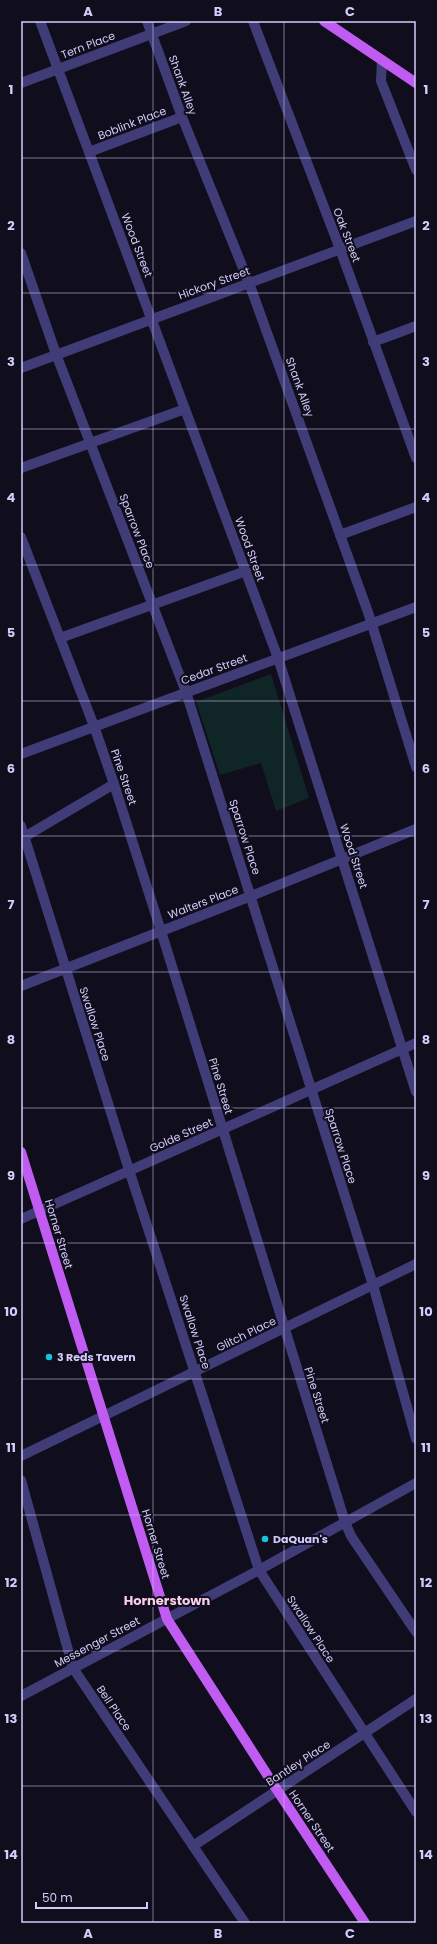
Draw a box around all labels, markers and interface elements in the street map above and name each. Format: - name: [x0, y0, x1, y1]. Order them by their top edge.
- text: A: [83, 2, 93, 21]
- text: B: [214, 2, 223, 21]
- text: C: [345, 2, 355, 21]
- street label: Tern Place: [59, 27, 118, 63]
- street label: Shank Alley: [165, 53, 201, 118]
- text: 1: [9, 80, 13, 99]
- text: 1: [424, 80, 428, 99]
- street label: Boblink Place: [95, 103, 169, 143]
- street label: Oak Street: [329, 206, 365, 264]
- street label: Wood Street: [117, 211, 157, 279]
- text: 2: [7, 216, 15, 235]
- text: 2: [422, 216, 430, 235]
- street label: Hickory Street: [176, 263, 252, 303]
- text: 3: [7, 352, 15, 371]
- text: 3: [422, 352, 430, 371]
- street label: Shank Alley: [282, 355, 318, 420]
- text: 4: [7, 488, 16, 507]
- text: 4: [422, 488, 431, 507]
- street label: Sparrow Place: [115, 491, 159, 571]
- street label: Wood Street: [231, 515, 269, 583]
- text: 5: [7, 623, 15, 642]
- text: 5: [422, 623, 430, 642]
- street label: Cedar Street: [179, 650, 249, 688]
- street label: Pine Street: [107, 747, 141, 807]
- text: 6: [7, 759, 15, 778]
- text: 6: [422, 759, 430, 778]
- street label: Sparrow Place: [225, 797, 265, 877]
- street label: Wood Street: [336, 821, 372, 891]
- street label: Walters Place: [165, 881, 241, 923]
- text: 7: [8, 895, 15, 914]
- text: 7: [423, 895, 430, 914]
- street label: Swallow Place: [75, 985, 115, 1063]
- text: 8: [7, 1030, 15, 1049]
- text: 8: [422, 1030, 430, 1049]
- street label: Pine Street: [205, 1056, 237, 1116]
- street label: Sparrow Place: [321, 1106, 361, 1186]
- street label: Golde Street: [147, 1114, 215, 1156]
- text: 9: [7, 1166, 15, 1185]
- text: 9: [422, 1166, 430, 1185]
- street label: Horner Street: [41, 1197, 77, 1271]
- street label: Swallow Place: [175, 1293, 215, 1371]
- text: 10: [4, 1302, 18, 1321]
- text: 10: [419, 1302, 433, 1321]
- street label: Glitch Place: [213, 1313, 279, 1355]
- place label: 3 Reds Tavern: [57, 1349, 136, 1365]
- marker: 3 Reds Tavern: [44, 1352, 54, 1362]
- street label: Pine Street: [300, 1365, 334, 1425]
- text: 11: [6, 1438, 16, 1457]
- text: 11: [421, 1438, 431, 1457]
- street label: Horner Street: [138, 1507, 174, 1581]
- place label: DaQuan's: [273, 1531, 328, 1547]
- marker: DaQuan's: [260, 1534, 270, 1544]
- text: 12: [5, 1573, 18, 1592]
- text: 12: [420, 1573, 433, 1592]
- district label: Hornerstown: [124, 1591, 210, 1610]
- street label: Swallow Place: [283, 1592, 339, 1666]
- street label: Messenger Street: [51, 1613, 143, 1671]
- street label: Bell Place: [93, 1682, 135, 1734]
- text: 13: [5, 1709, 18, 1728]
- text: 13: [420, 1709, 433, 1728]
- street label: Bantley Place: [263, 1736, 333, 1790]
- street label: Horner Street: [285, 1787, 339, 1855]
- text: 14: [4, 1845, 18, 1864]
- text: 14: [419, 1845, 433, 1864]
- scale bar: [36, 1884, 147, 1910]
- text: 50 m: [42, 1889, 73, 1906]
- text: A: [83, 1924, 93, 1943]
- text: B: [214, 1924, 223, 1943]
- text: C: [345, 1924, 355, 1943]

